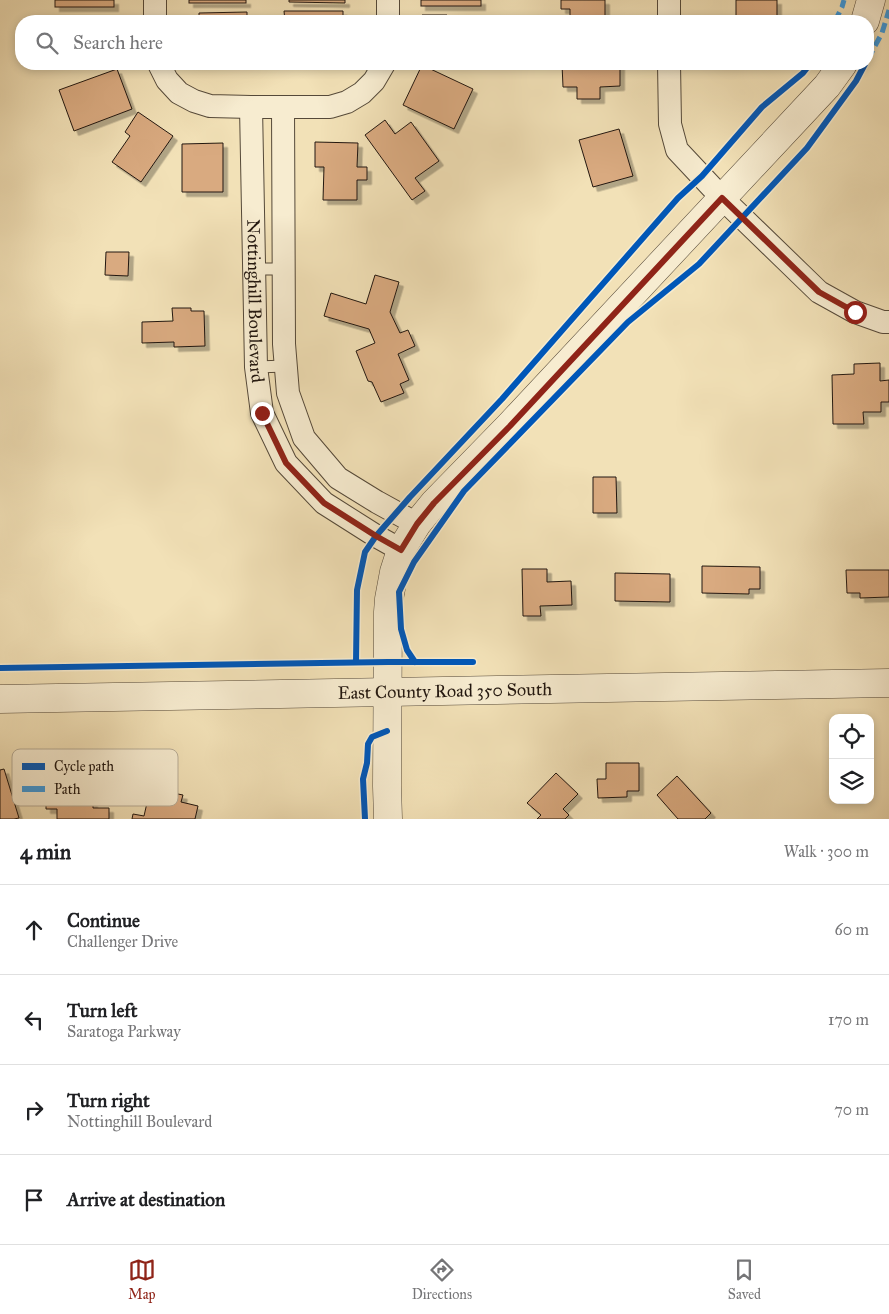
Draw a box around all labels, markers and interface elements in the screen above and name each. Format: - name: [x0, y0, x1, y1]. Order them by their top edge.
- search box: [15, 15, 874, 70]
- icon: search: [33, 29, 61, 57]
- text: Search here: [73, 31, 163, 54]
- street label: Nottinghill Boulevard: [242, 219, 269, 384]
- route start: [844, 301, 867, 324]
- route end: [251, 402, 274, 425]
- street label: East County Road 350 South: [337, 678, 552, 704]
- map controls: [829, 714, 874, 804]
- button: locate: [829, 714, 874, 759]
- legend: [12, 749, 178, 806]
- text: Cycle path: [54, 758, 114, 775]
- button: layers: [829, 759, 874, 804]
- text: Path: [54, 781, 81, 798]
- text: 4 min: [20, 839, 71, 865]
- text: Walk · 300 m: [784, 842, 869, 861]
- text: Continue: [67, 909, 140, 932]
- icon: ahead: [20, 916, 48, 944]
- text: 60 m: [835, 920, 869, 939]
- text: Challenger Drive: [67, 932, 178, 951]
- text: Turn left: [67, 999, 137, 1022]
- icon: left: [20, 1006, 48, 1034]
- text: 170 m: [828, 1010, 869, 1029]
- text: Saratoga Parkway: [67, 1022, 181, 1041]
- text: Turn right: [67, 1089, 150, 1112]
- icon: right: [20, 1096, 48, 1124]
- text: 70 m: [834, 1100, 869, 1119]
- text: Nottinghill Boulevard: [67, 1112, 212, 1131]
- icon: arrive: [20, 1186, 48, 1214]
- text: Arrive at destination: [67, 1188, 225, 1211]
- tab: Map: [128, 1256, 156, 1303]
- tab: Directions: [412, 1256, 472, 1303]
- tab: Saved: [728, 1256, 761, 1303]

